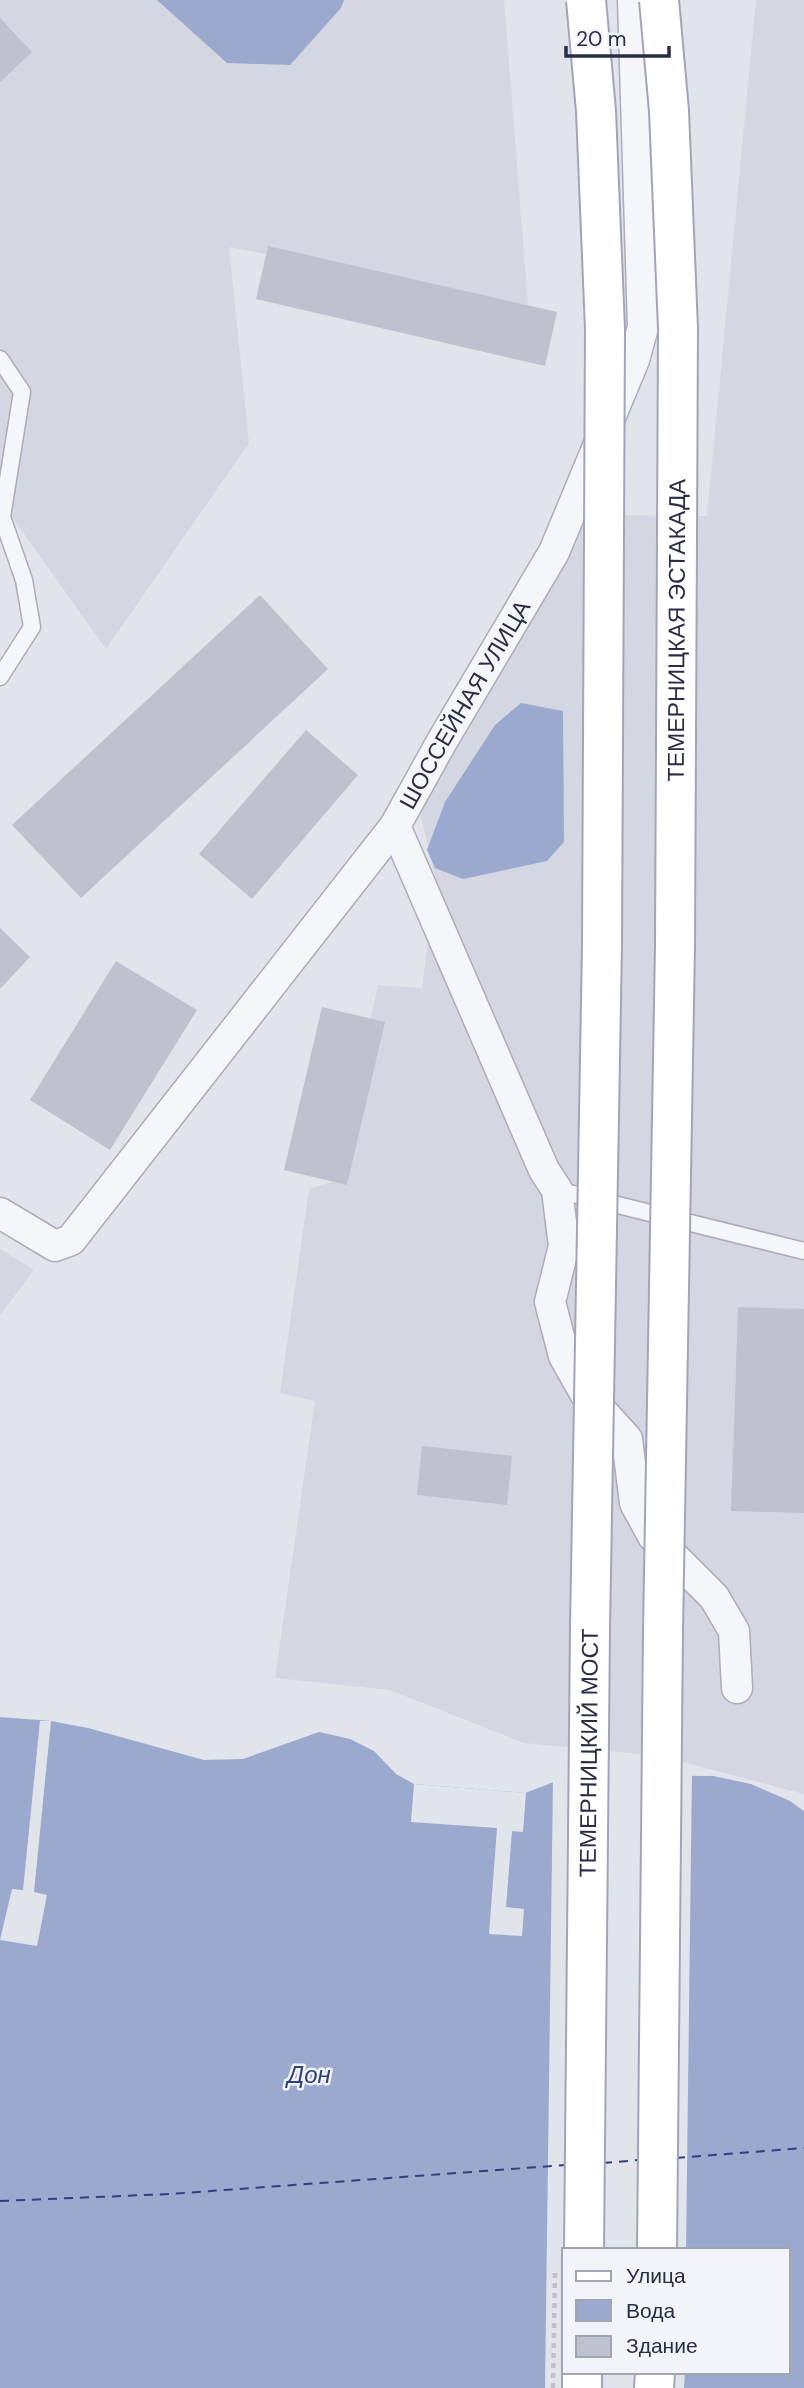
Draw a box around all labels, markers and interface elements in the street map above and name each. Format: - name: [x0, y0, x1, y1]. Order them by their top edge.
- scale bar: [566, 14, 669, 58]
- text: 20 m: [576, 25, 627, 53]
- street label: ТЕМЕРНИЦКАЯ ЭСТАКАДА: [661, 478, 692, 781]
- street label: ШОССЕЙНАЯ УЛИЦА: [392, 594, 537, 814]
- street label: ТЕМЕРНИЦКИЙ МОСТ: [573, 1628, 605, 1878]
- water label: Дон: [284, 2059, 331, 2090]
- legend: [562, 2248, 790, 2374]
- text: Улица: [626, 2262, 686, 2290]
- text: Вода: [626, 2297, 675, 2325]
- text: Здание: [626, 2332, 698, 2360]

